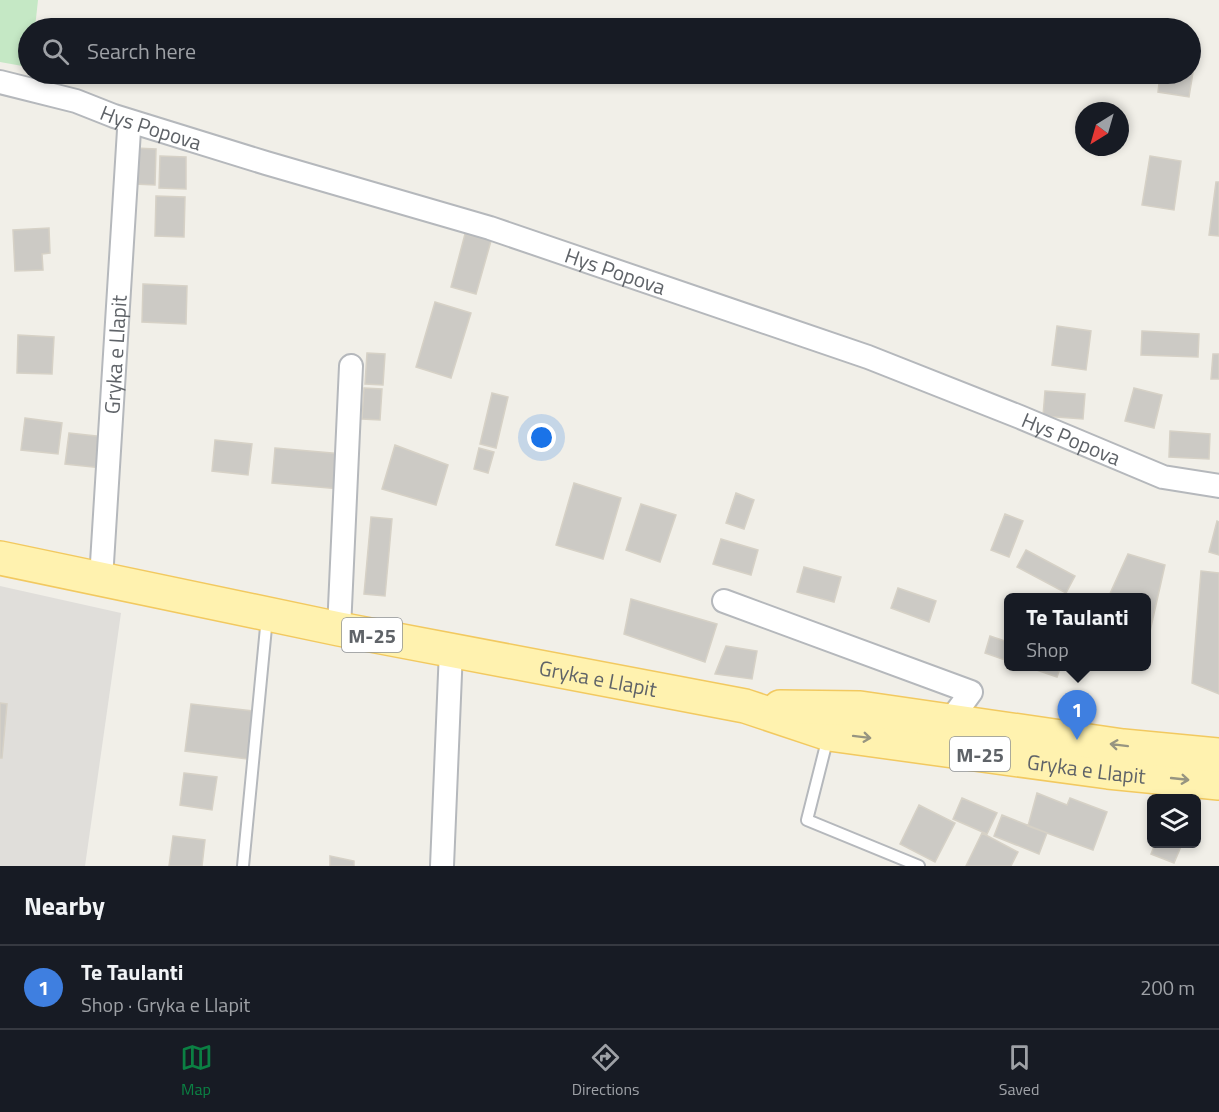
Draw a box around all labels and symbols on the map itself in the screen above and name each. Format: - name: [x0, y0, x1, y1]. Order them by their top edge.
- street label: Hys Popova: [96, 96, 206, 158]
- north arrow: [1075, 102, 1129, 156]
- street label: Hys Popova: [561, 239, 670, 303]
- street label: Gryka e Llapit: [95, 293, 135, 415]
- street label: Hys Popova: [1017, 404, 1126, 474]
- your location: [527, 423, 556, 452]
- road number: M-25: [342, 618, 402, 652]
- street label: Gryka e Llapit: [536, 651, 660, 705]
- pin: 1: [1058, 690, 1096, 740]
- one-way arrow: [852, 732, 872, 743]
- road number: M-25: [950, 737, 1010, 771]
- one-way arrow: [1110, 739, 1129, 750]
- street label: Gryka e Llapit: [1025, 745, 1148, 792]
- one-way arrow: [1170, 774, 1190, 785]

